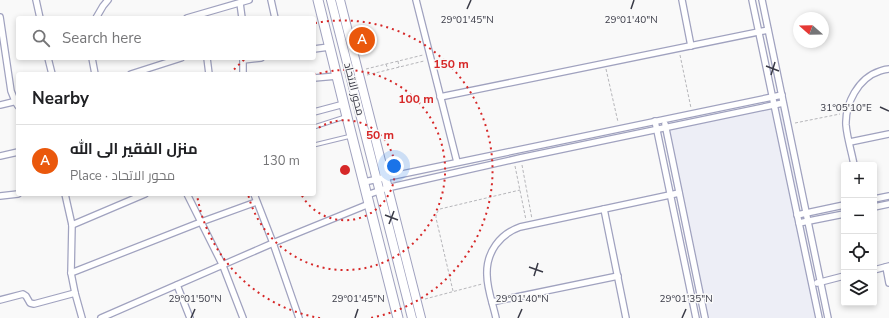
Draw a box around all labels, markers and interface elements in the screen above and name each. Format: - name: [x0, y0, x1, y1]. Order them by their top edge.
- north arrow: [793, 12, 829, 48]
- text: 29°01'45"N: [440, 13, 494, 27]
- text: 29°01'40"N: [604, 13, 658, 27]
- search box: [16, 16, 316, 60]
- pin: A: [349, 25, 375, 55]
- icon: search: [30, 27, 52, 49]
- text: Search here: [62, 28, 142, 48]
- text: 150 m: [433, 56, 469, 72]
- street label: محور الاتحاد: [340, 61, 368, 117]
- text: Nearby: [32, 87, 89, 110]
- text: 100 m: [398, 91, 434, 107]
- text: 31°05'10"E: [820, 101, 872, 115]
- text: 50 m: [366, 127, 394, 143]
- text: منزل الفقير الى الله: [70, 139, 198, 159]
- text: A: [40, 152, 50, 170]
- text: 130 m: [262, 152, 300, 170]
- your location: [384, 156, 404, 176]
- map controls: [841, 162, 877, 306]
- button: +: [841, 162, 877, 198]
- centre of rings: [338, 163, 352, 177]
- text: Place · محور الاتحاد: [70, 167, 175, 185]
- button: −: [841, 198, 877, 234]
- button: locate: [841, 234, 877, 270]
- button: layers: [841, 270, 877, 306]
- text: 29°01'50"N: [168, 292, 222, 306]
- text: 29°01'45"N: [331, 292, 385, 306]
- text: 29°01'40"N: [495, 292, 549, 306]
- text: 29°01'35"N: [659, 292, 713, 306]

